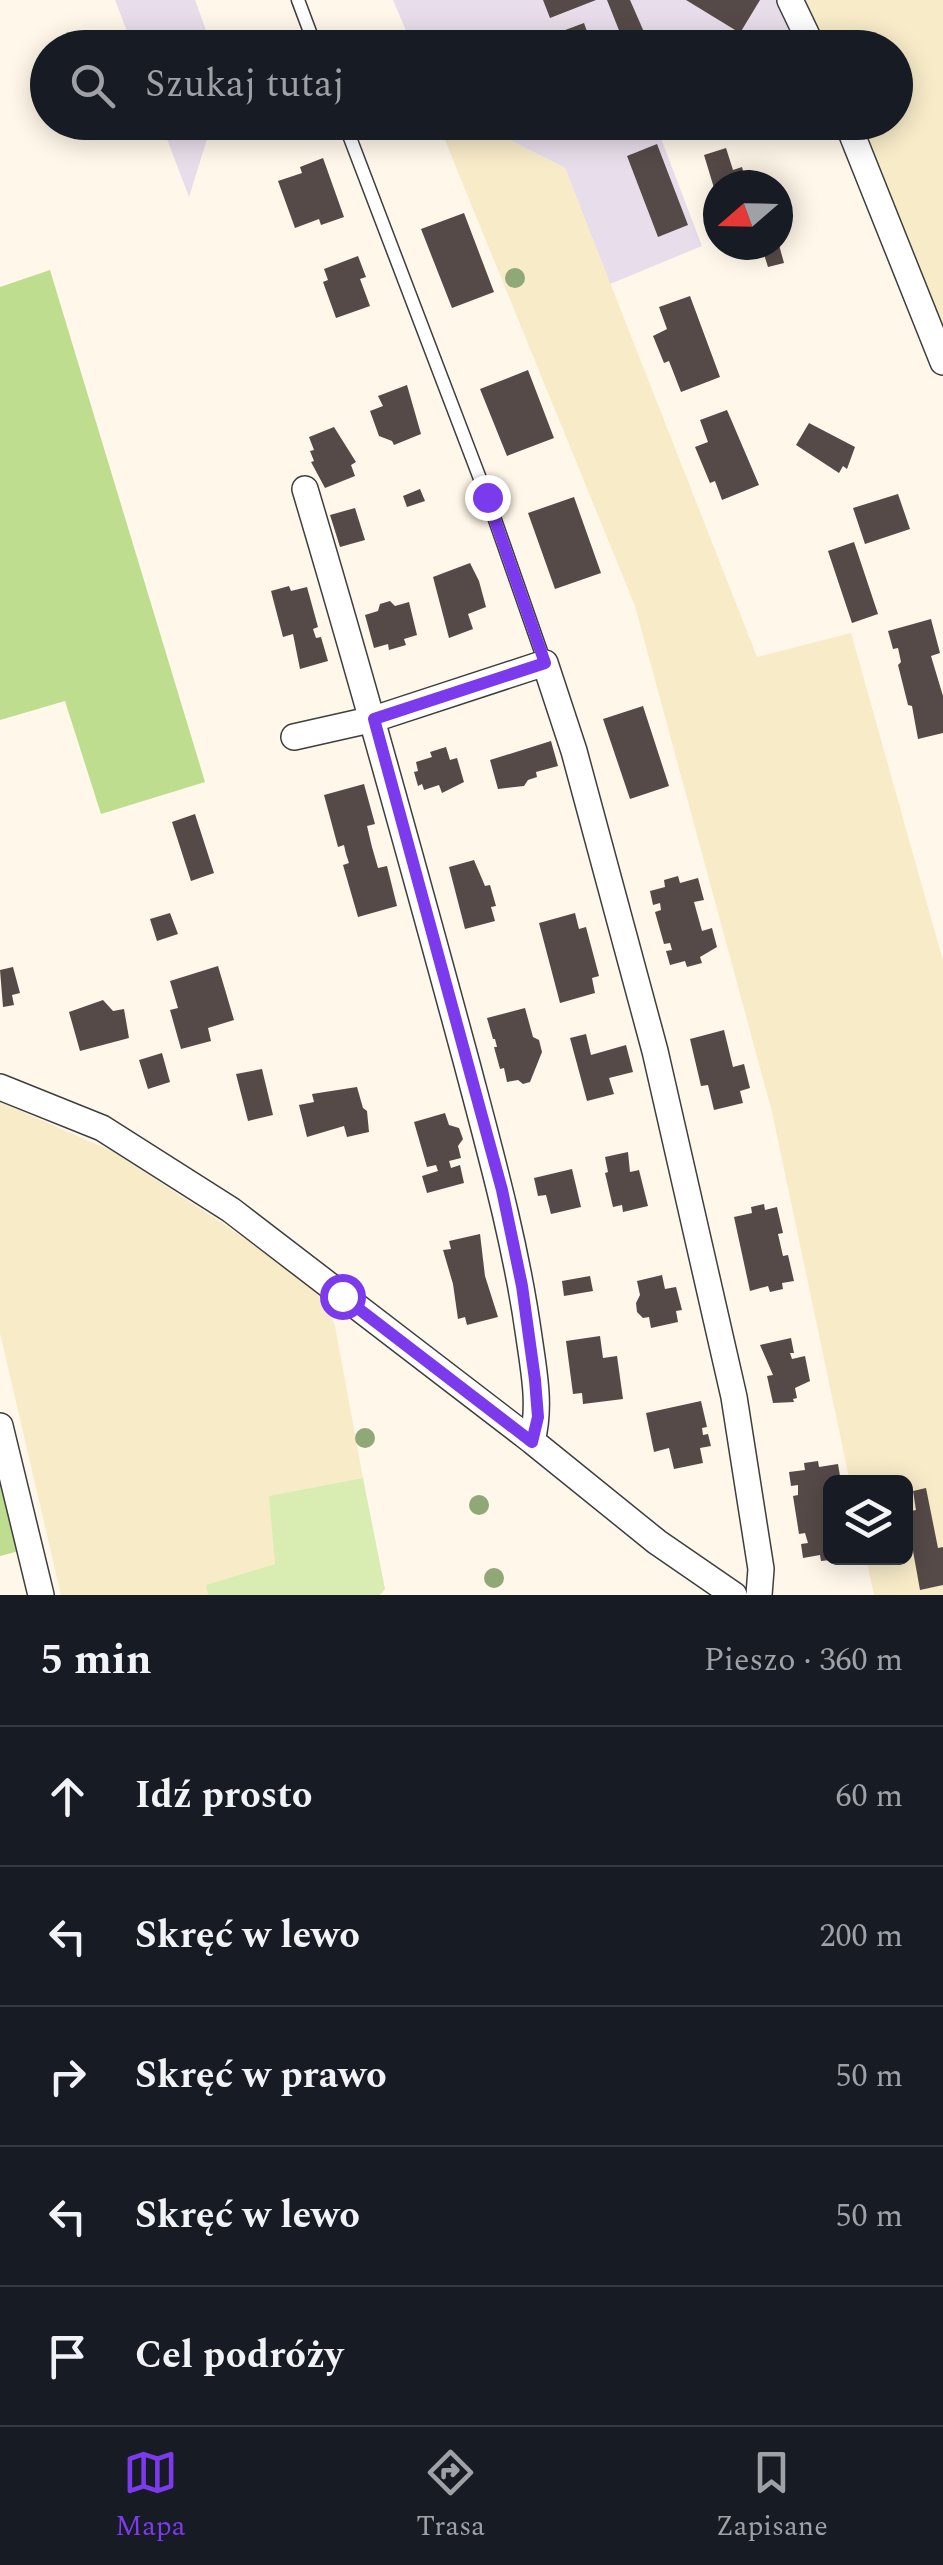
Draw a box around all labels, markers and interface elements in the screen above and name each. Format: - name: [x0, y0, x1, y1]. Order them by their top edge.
- search box: [30, 30, 913, 140]
- text: Szukaj tutaj: [145, 56, 345, 114]
- icon: search: [65, 58, 120, 113]
- north arrow: [703, 170, 793, 260]
- route end: [465, 475, 511, 521]
- route start: [320, 1274, 366, 1320]
- map controls: [823, 1475, 913, 1565]
- button: layers: [823, 1475, 913, 1565]
- text: 5 min: [40, 1629, 152, 1692]
- text: Pieszo · 360 m: [704, 1636, 903, 1685]
- text: Idź prosto: [135, 1767, 312, 1825]
- icon: ahead: [40, 1769, 95, 1824]
- text: 60 m: [835, 1772, 903, 1821]
- text: Skręć w lewo: [135, 1907, 360, 1965]
- icon: left: [40, 1909, 95, 1964]
- text: 200 m: [819, 1912, 903, 1961]
- text: Skręć w prawo: [135, 2047, 387, 2105]
- icon: right: [40, 2049, 95, 2104]
- text: 50 m: [835, 2052, 903, 2101]
- text: Skręć w lewo: [135, 2187, 360, 2245]
- icon: left: [40, 2189, 95, 2244]
- text: 50 m: [835, 2192, 903, 2241]
- text: Cel podróży: [135, 2327, 343, 2385]
- icon: arrive: [40, 2329, 95, 2384]
- tab: Mapa: [115, 2445, 186, 2548]
- tab: Trasa: [416, 2445, 485, 2548]
- tab: Zapisane: [716, 2445, 828, 2548]

